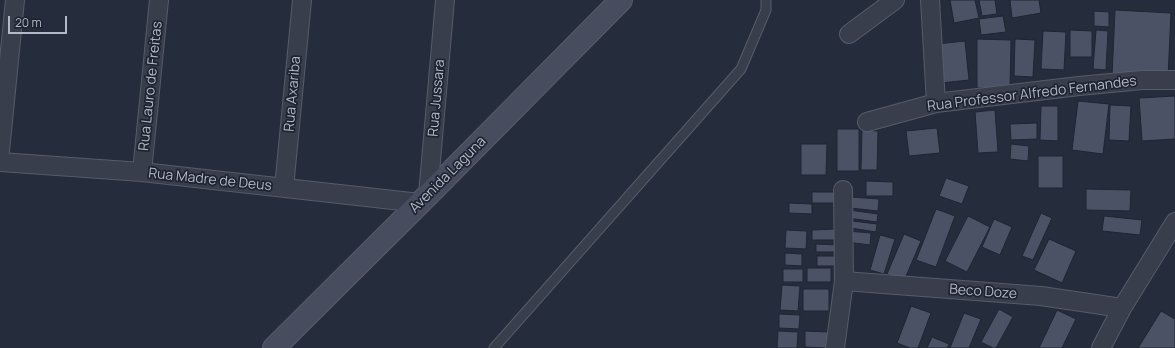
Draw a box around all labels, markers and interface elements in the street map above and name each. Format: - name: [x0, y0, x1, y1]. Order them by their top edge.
- scale bar: [10, 8, 69, 34]
- text: 20 m: [15, 14, 42, 31]
- street label: Rua Lauro de Freitas: [136, 20, 166, 152]
- street label: Rua Axariba: [281, 55, 305, 133]
- street label: Rua Jussara: [425, 59, 449, 137]
- street label: Rua Professor Alfredo Fernandes: [926, 73, 1138, 115]
- street label: Avenida Laguna: [406, 133, 490, 217]
- street label: Rua Madre de Deus: [147, 165, 273, 195]
- street label: Beco Doze: [949, 281, 1017, 303]

